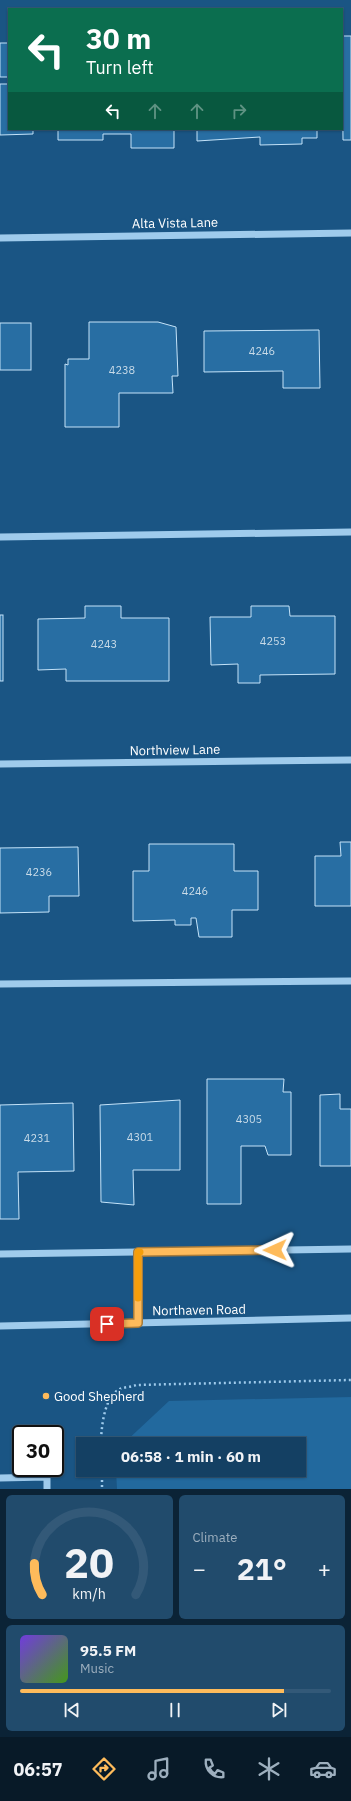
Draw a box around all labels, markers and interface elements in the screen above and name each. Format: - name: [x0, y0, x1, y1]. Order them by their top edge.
- text: 30 m: [86, 20, 151, 57]
- icon: left: [20, 24, 72, 76]
- text: Turn left: [86, 56, 154, 79]
- icon: left: [102, 100, 124, 122]
- icon: ahead: [144, 100, 166, 122]
- icon: ahead: [186, 100, 208, 122]
- icon: right: [228, 100, 250, 122]
- street label: Alta Vista Lane: [132, 214, 218, 232]
- house number: 4246: [249, 344, 275, 358]
- house number: 4238: [109, 363, 135, 377]
- house number: 4253: [260, 634, 286, 648]
- house number: 4243: [91, 637, 117, 651]
- street label: Northview Lane: [129, 741, 221, 759]
- house number: 4236: [26, 865, 52, 879]
- house number: 4246: [182, 884, 208, 898]
- house number: 4305: [236, 1112, 262, 1126]
- house number: 4301: [127, 1130, 154, 1144]
- house number: 4231: [24, 1131, 51, 1145]
- position arrow: [254, 1229, 296, 1271]
- street label: Northaven Road: [152, 1301, 246, 1319]
- pin: [90, 1307, 124, 1341]
- icon: arrive: [96, 1313, 118, 1335]
- place label: Good Shepherd: [54, 1388, 145, 1405]
- marker: Good Shepherd: [41, 1391, 51, 1401]
- speed limit sign: 30: [12, 1425, 64, 1477]
- text: 06:58 · 1 min · 60 m: [121, 1447, 261, 1466]
- text: Climate: [193, 1529, 237, 1546]
- text: 20: [64, 1535, 114, 1589]
- text: 21°: [237, 1549, 287, 1588]
- text: −: [193, 1554, 206, 1583]
- text: +: [318, 1554, 331, 1583]
- text: km/h: [72, 1584, 106, 1603]
- text: 95.5 FM: [80, 1641, 136, 1660]
- text: Music: [80, 1660, 114, 1677]
- icon: previous: [61, 1699, 83, 1721]
- icon: pause: [164, 1699, 186, 1721]
- icon: next: [268, 1699, 290, 1721]
- icon: directions: [90, 1755, 118, 1783]
- icon: music: [145, 1755, 173, 1783]
- icon: phone: [200, 1755, 228, 1783]
- icon: climate: [255, 1755, 283, 1783]
- icon: car: [309, 1755, 337, 1783]
- text: 06:57: [13, 1758, 63, 1781]

